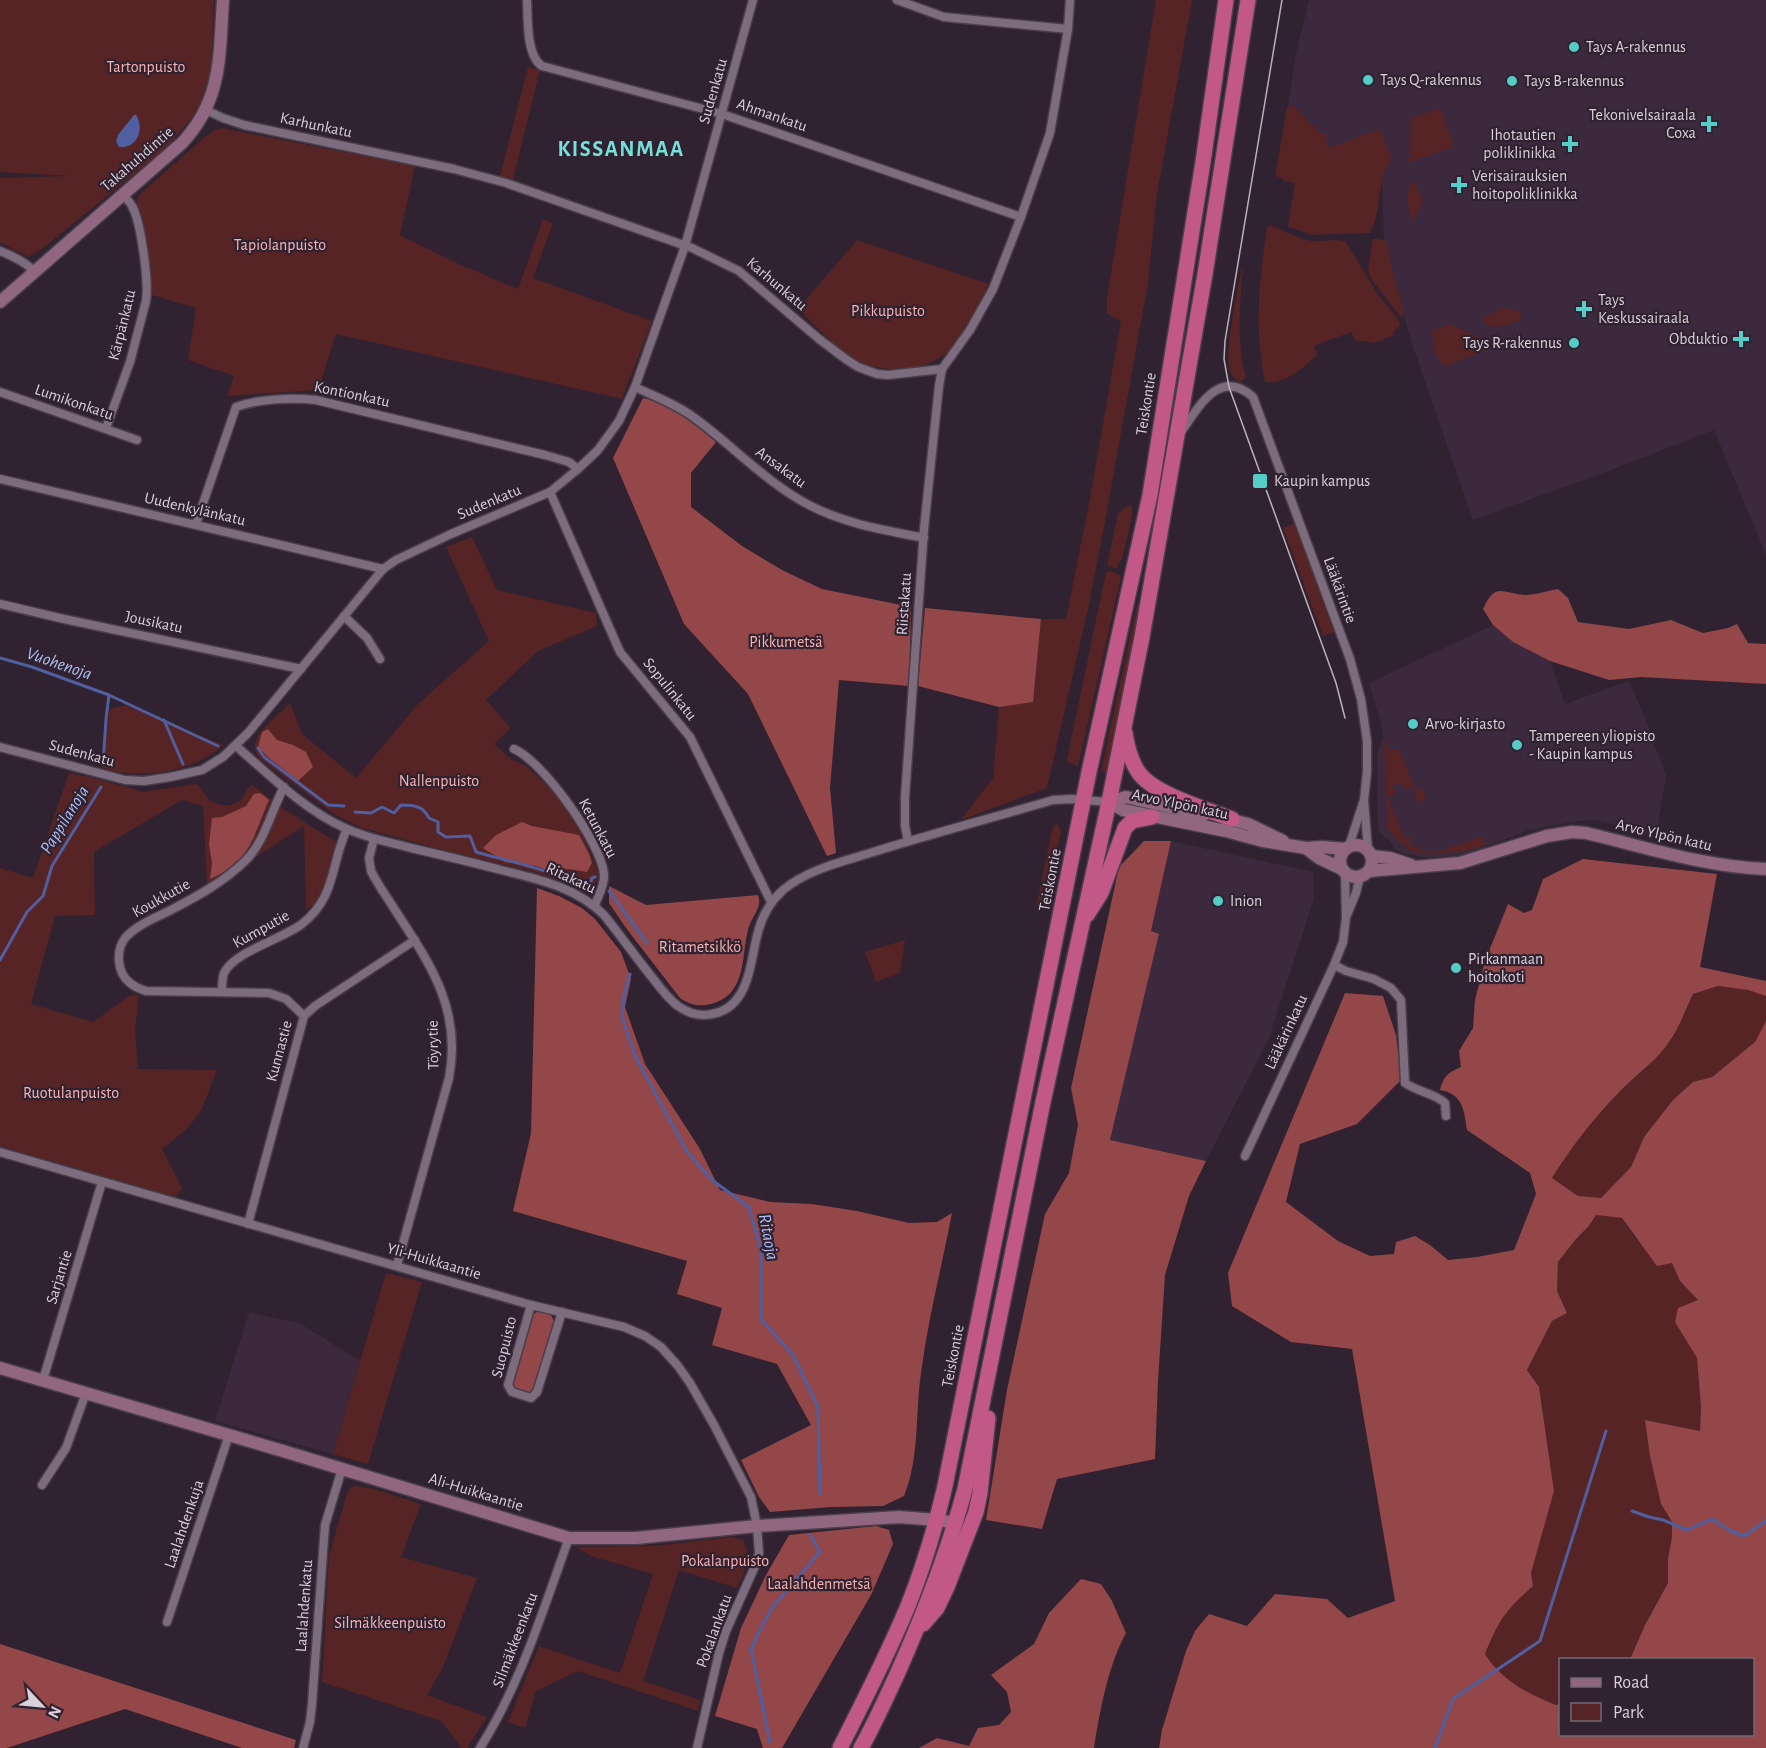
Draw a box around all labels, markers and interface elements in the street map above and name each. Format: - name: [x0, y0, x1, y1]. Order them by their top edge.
- place label: Tays A-rakennus: [1586, 39, 1686, 56]
- marker: Tays A-rakennus: [1567, 40, 1581, 54]
- street label: Sudenkatu: [696, 56, 730, 126]
- park label: Tartonpuisto: [107, 59, 186, 75]
- place label: Tays Q-rakennus: [1380, 72, 1482, 89]
- marker: Tays Q-rakennus: [1361, 73, 1375, 87]
- place label: Tays B-rakennus: [1524, 73, 1624, 90]
- marker: Tays B-rakennus: [1505, 74, 1519, 88]
- street label: Ahmankatu: [735, 95, 809, 135]
- place label: Tekonivelsairaala Coxa: [1589, 107, 1696, 141]
- street label: Karhunkatu: [279, 110, 353, 140]
- marker: Tekonivelsairaala Coxa: [1700, 115, 1718, 133]
- street label: Takahuhdintie: [98, 123, 176, 195]
- place label: Ihotautien poliklinikka: [1483, 127, 1556, 161]
- marker: Ihotautien poliklinikka: [1561, 135, 1579, 153]
- district label: KISSANMAA: [557, 138, 685, 160]
- place label: Verisairauksien hoitopoliklinikka: [1472, 168, 1578, 202]
- marker: Verisairauksien hoitopoliklinikka: [1450, 176, 1468, 194]
- park label: Tapiolanpuisto: [234, 237, 326, 253]
- street label: Karhunkatu: [744, 254, 810, 314]
- street label: Kärpänkatu: [105, 288, 139, 362]
- place label: Tays Keskussairaala: [1598, 292, 1689, 326]
- marker: Tays Keskussairaala: [1575, 300, 1593, 318]
- park label: Pikkupuisto: [851, 303, 925, 319]
- marker: Obduktio: [1732, 330, 1750, 348]
- place label: Obduktio: [1669, 331, 1728, 347]
- place label: Tays R-rakennus: [1463, 335, 1562, 352]
- marker: Tays R-rakennus: [1567, 336, 1581, 350]
- street label: Teiskontie: [1133, 371, 1159, 437]
- street label: Kontionkatu: [313, 378, 391, 410]
- street label: Lumikonkatu: [33, 381, 115, 423]
- street label: Ansakatu: [753, 443, 809, 491]
- marker: Kaupin kampus: [1251, 472, 1269, 490]
- place label: Kaupin kampus: [1274, 473, 1370, 489]
- street label: Sudenkatu: [455, 481, 523, 523]
- street label: Uudenkylänkatu: [143, 490, 247, 529]
- street label: Lääkärintie: [1321, 555, 1359, 625]
- street label: Riistakatu: [894, 572, 914, 636]
- street label: Jousikatu: [124, 608, 184, 636]
- park label: Pikkumetsä: [749, 634, 823, 650]
- water label: Vuohenoja: [24, 644, 94, 684]
- street label: Sopulinkatu: [640, 655, 700, 723]
- place label: Arvo-kirjasto: [1425, 716, 1506, 733]
- marker: Arvo-kirjasto: [1406, 717, 1420, 731]
- place label: Tampereen yliopisto - Kaupin kampus: [1529, 728, 1655, 762]
- street label: Sudenkatu: [47, 737, 117, 769]
- marker: Tampereen yliopisto - Kaupin kampus: [1510, 738, 1524, 752]
- park label: Nallenpuisto: [399, 773, 479, 789]
- water label: Pappilanoja: [37, 783, 93, 857]
- street label: Arvo Ylpön katu: [1130, 786, 1230, 822]
- street label: Ketunkatu: [576, 796, 620, 860]
- street label: Arvo Ylpön katu: [1614, 816, 1714, 854]
- street label: Teiskontie: [1036, 847, 1064, 913]
- street label: Ritakatu: [544, 860, 598, 896]
- street label: Koukkutie: [129, 876, 193, 920]
- place label: Inion: [1230, 893, 1262, 909]
- marker: Inion: [1211, 894, 1225, 908]
- street label: Kumputie: [230, 907, 292, 951]
- park label: Ritametsikkö: [659, 939, 741, 955]
- place label: Pirkanmaan hoitokoti: [1468, 951, 1543, 985]
- marker: Pirkanmaan hoitokoti: [1449, 961, 1463, 975]
- street label: Lääkärinkatu: [1262, 992, 1310, 1072]
- street label: Kunnastie: [263, 1019, 295, 1083]
- street label: Töyrytie: [425, 1020, 442, 1070]
- park label: Ruotulanpuisto: [23, 1085, 119, 1101]
- water label: Ritaoja: [755, 1212, 781, 1262]
- street label: Yli-Huikkaantie: [385, 1240, 483, 1282]
- street label: Sarjantie: [43, 1248, 76, 1306]
- street label: Suopuisto: [489, 1315, 519, 1379]
- street label: Teiskontie: [939, 1323, 967, 1389]
- street label: Ali-Huikkaantie: [427, 1470, 525, 1514]
- street label: Laalahdenkuja: [161, 1478, 208, 1570]
- park label: Pokalanpuisto: [681, 1553, 769, 1569]
- street label: Laalahdenkatu: [293, 1559, 315, 1653]
- park label: Laalahdenmetsä: [767, 1576, 871, 1592]
- street label: Silmäkkeenkatu: [490, 1590, 540, 1690]
- street label: Pokalankatu: [693, 1592, 735, 1670]
- park label: Silmäkkeenpuisto: [334, 1615, 446, 1631]
- legend: [1559, 1658, 1754, 1736]
- text: Road: [1613, 1674, 1649, 1692]
- north arrow: [12, 1676, 72, 1736]
- text: N: [45, 1704, 64, 1721]
- text: Park: [1613, 1704, 1645, 1722]

